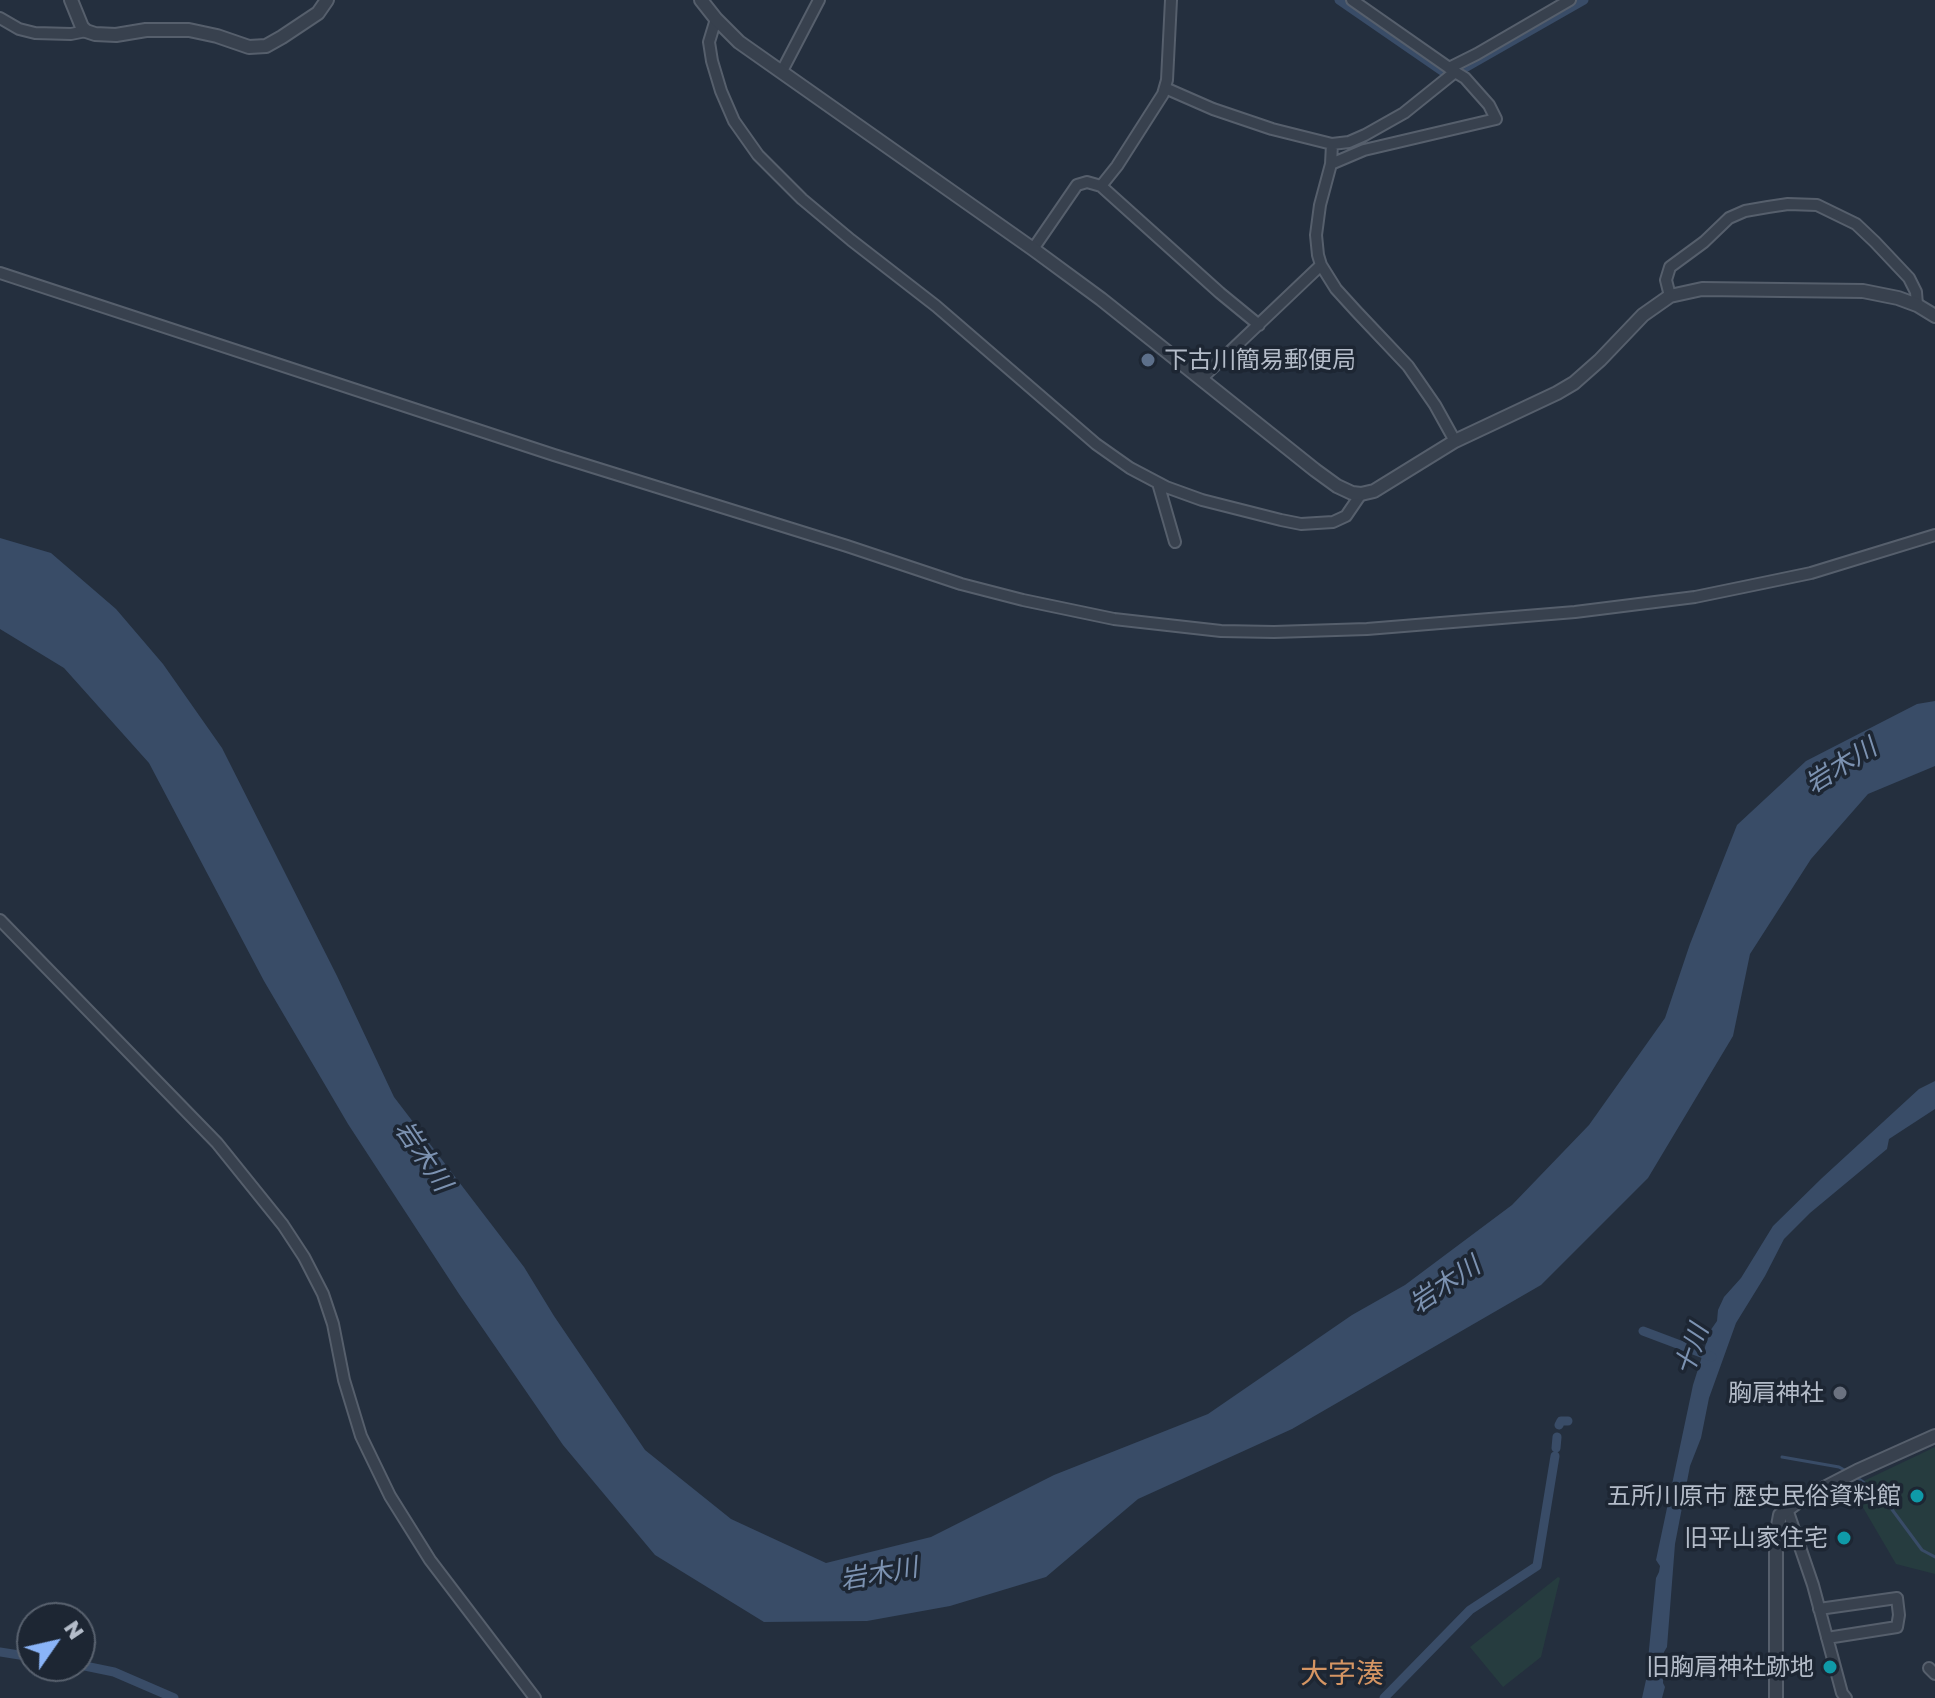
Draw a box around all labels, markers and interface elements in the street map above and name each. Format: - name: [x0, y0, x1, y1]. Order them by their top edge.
- place label: 下古川簡易郵便局: [1164, 346, 1356, 374]
- marker: 下古川簡易郵便局: [1139, 351, 1157, 369]
- water label: 岩木川: [1800, 732, 1882, 800]
- water label: 岩木川: [388, 1115, 458, 1197]
- water label: 岩木川: [1404, 1250, 1486, 1320]
- water label: 十川: [1669, 1320, 1715, 1380]
- place label: 胸肩神社: [1728, 1379, 1824, 1407]
- marker: 胸肩神社: [1831, 1384, 1849, 1402]
- place label: 五所川原市 歴史民俗資料館: [1607, 1482, 1901, 1510]
- marker: 五所川原市 歴史民俗資料館: [1908, 1487, 1926, 1505]
- place label: 旧平山家住宅: [1684, 1524, 1828, 1552]
- marker: 旧平山家住宅: [1835, 1529, 1853, 1547]
- water label: 岩木川: [838, 1552, 920, 1596]
- north arrow: [16, 1602, 96, 1682]
- text: N: [59, 1615, 91, 1644]
- place label: 旧胸肩神社跡地: [1646, 1653, 1814, 1681]
- district label: 大字湊: [1300, 1657, 1384, 1691]
- marker: 旧胸肩神社跡地: [1821, 1658, 1839, 1676]

